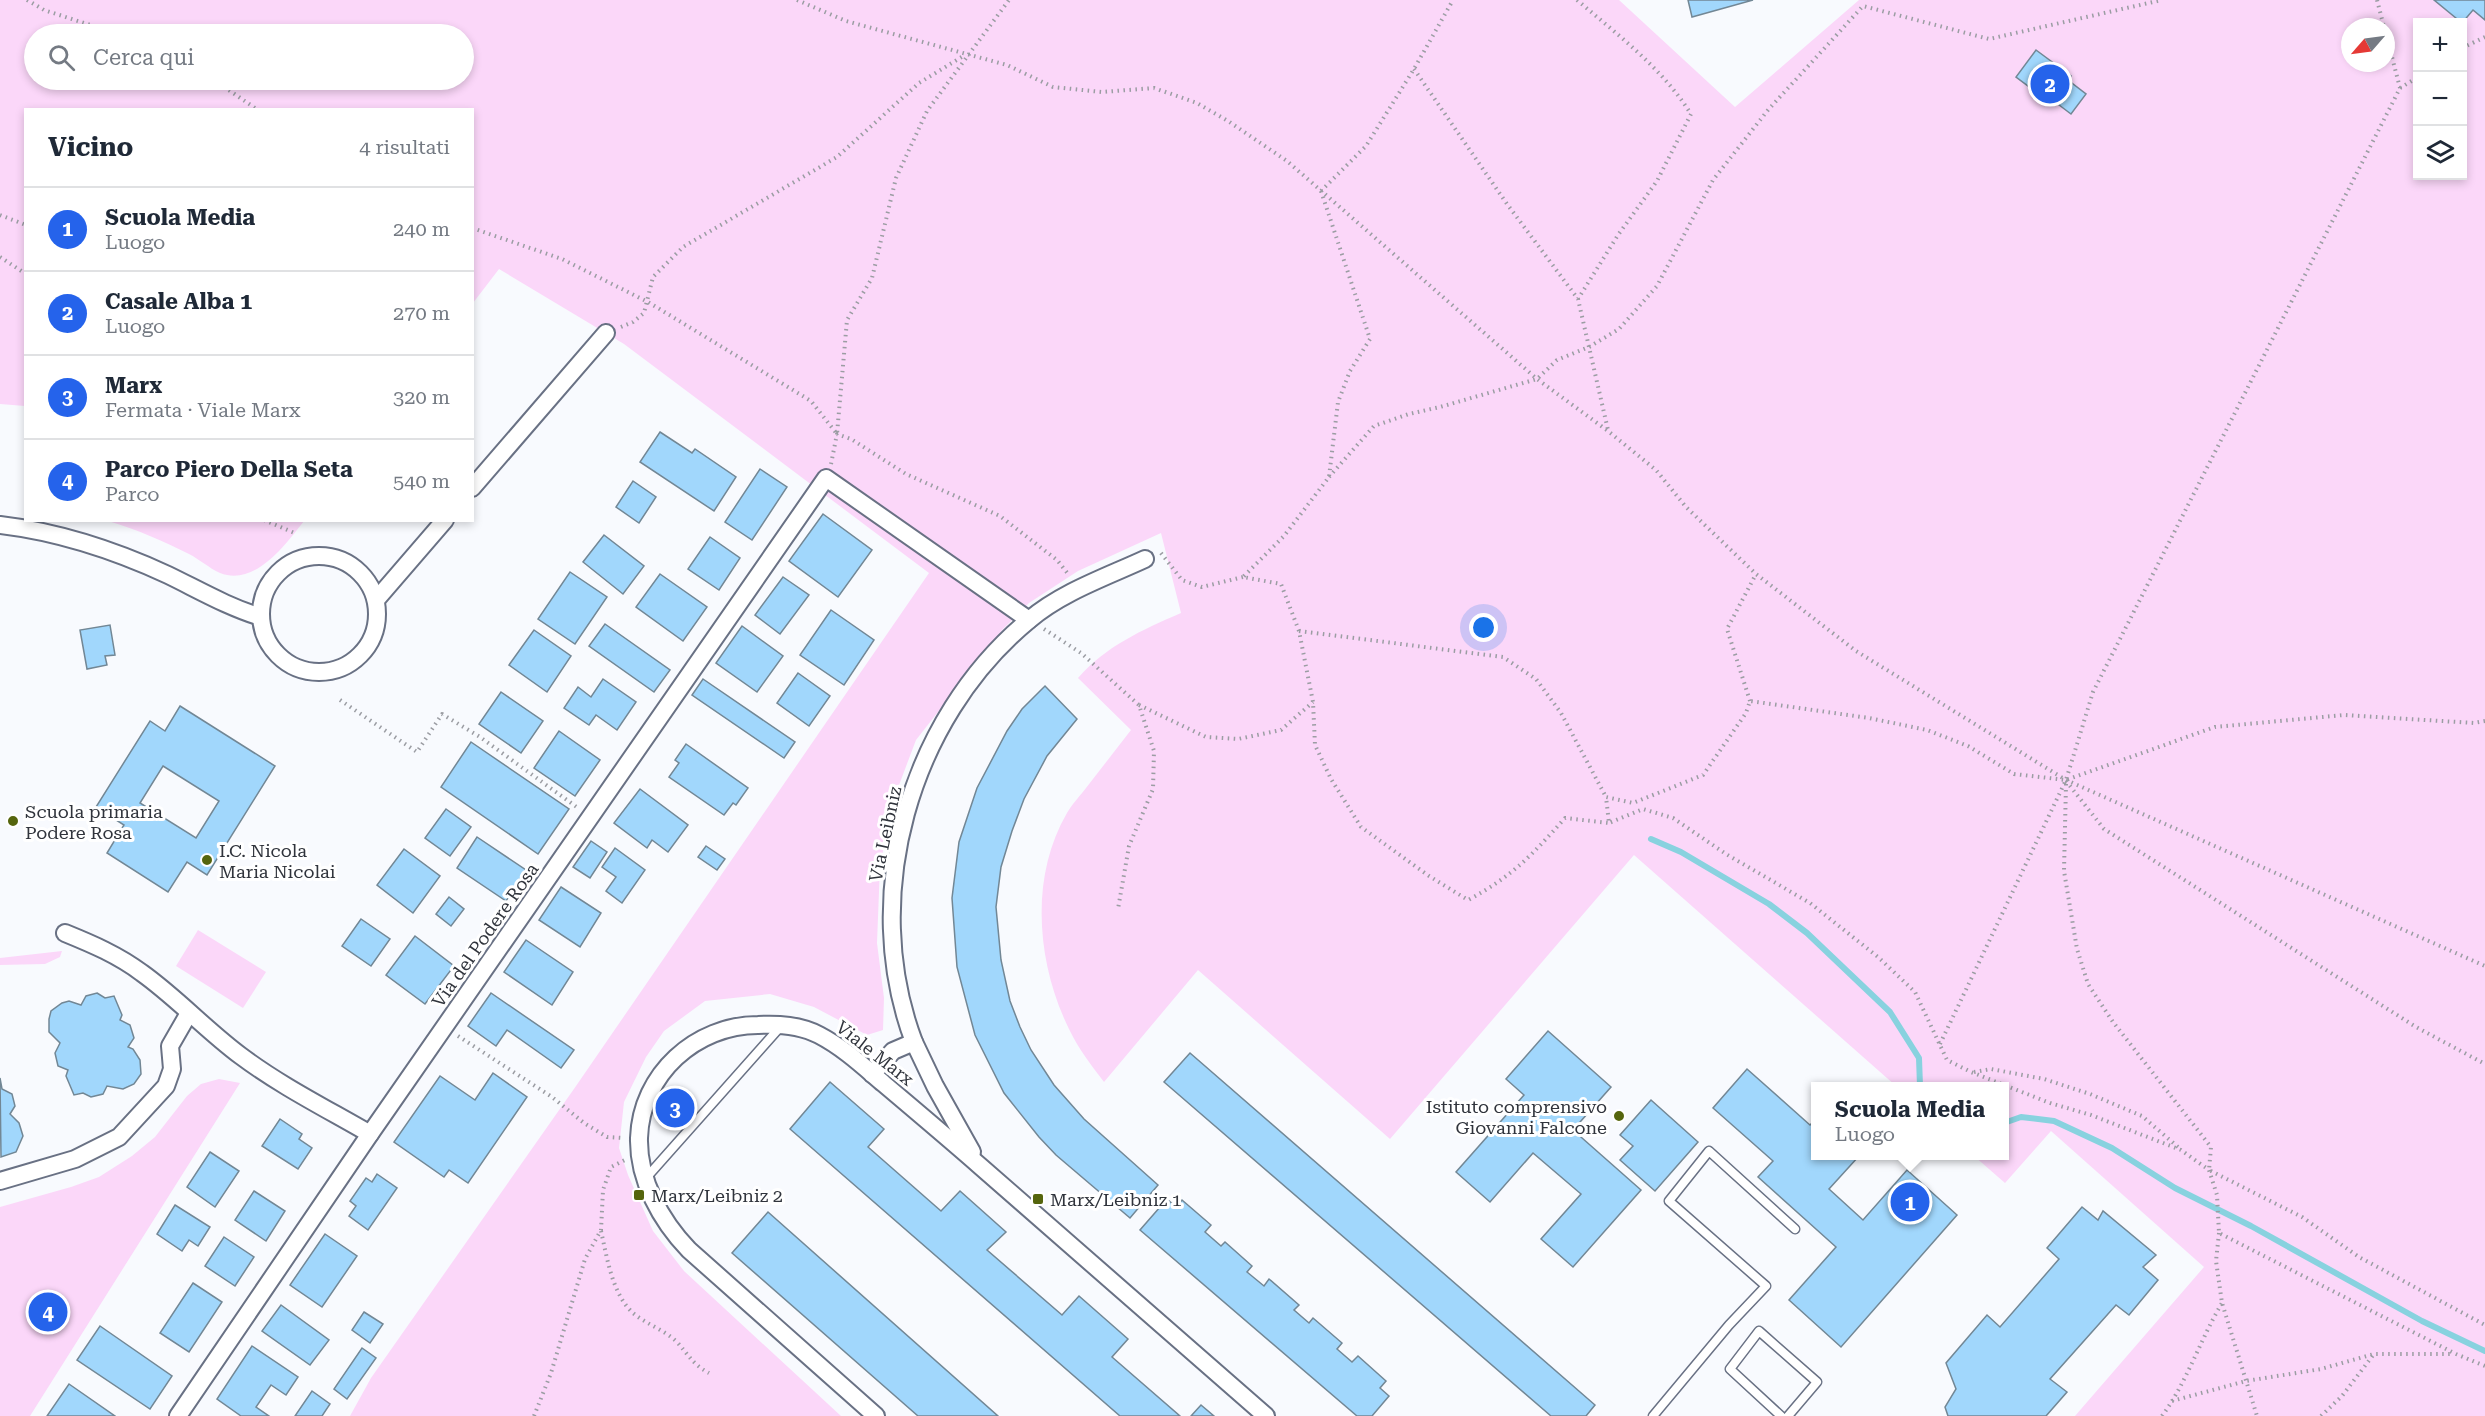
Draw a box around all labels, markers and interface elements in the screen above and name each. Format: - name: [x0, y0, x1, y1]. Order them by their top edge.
- north arrow: [2341, 18, 2395, 72]
- map controls: [2413, 18, 2467, 180]
- button: +: [2413, 18, 2467, 72]
- search box: [24, 24, 474, 90]
- icon: search: [45, 41, 78, 74]
- text: Cerca qui: [93, 45, 194, 70]
- pin: 2: [2030, 62, 2070, 106]
- button: −: [2413, 72, 2467, 126]
- button: layers: [2413, 126, 2467, 180]
- text: Vicino: [48, 132, 133, 162]
- text: 4 risultati: [359, 135, 450, 159]
- text: Scuola Media: [105, 205, 255, 230]
- text: 1: [62, 217, 73, 241]
- text: 240 m: [393, 217, 450, 241]
- text: Luogo: [105, 230, 165, 254]
- text: Casale Alba 1: [105, 289, 252, 314]
- text: 2: [62, 301, 73, 325]
- text: 270 m: [393, 301, 450, 325]
- text: Luogo: [105, 314, 165, 338]
- text: Marx: [105, 373, 162, 398]
- text: 3: [62, 385, 73, 409]
- text: 320 m: [393, 385, 450, 409]
- text: Fermata · Viale Marx: [105, 398, 301, 422]
- text: Parco Piero Della Seta: [105, 457, 353, 482]
- text: 4: [62, 469, 73, 493]
- text: 540 m: [393, 469, 450, 493]
- text: Parco: [105, 482, 160, 506]
- your location: [1469, 613, 1498, 642]
- street label: Via Leibniz: [865, 784, 905, 884]
- place label: Scuola primaria Podere Rosa: [25, 801, 163, 843]
- marker: Scuola primaria Podere Rosa: [6, 814, 20, 828]
- place label: I.C. Nicola Maria Nicolai: [219, 840, 336, 882]
- marker: I.C. Nicola Maria Nicolai: [200, 853, 214, 867]
- street label: Via del Podere Rosa: [427, 859, 543, 1011]
- street label: Viale Marx: [832, 1016, 919, 1090]
- popup: [1811, 1082, 2009, 1160]
- pin: 3: [656, 1086, 694, 1130]
- place label: Istituto comprensivo Giovanni Falcone: [1426, 1096, 1607, 1138]
- text: Scuola Media: [1835, 1097, 1985, 1122]
- marker: Istituto comprensivo Giovanni Falcone: [1612, 1109, 1626, 1123]
- text: Luogo: [1835, 1122, 1895, 1146]
- pin: 1: [1890, 1180, 1930, 1224]
- place label: Marx/Leibniz 2: [651, 1185, 783, 1206]
- marker: Marx/Leibniz 2: [632, 1188, 646, 1202]
- place label: Marx/Leibniz 1: [1050, 1189, 1182, 1210]
- marker: Marx/Leibniz 1: [1031, 1192, 1045, 1206]
- pin: 4: [28, 1290, 68, 1334]

